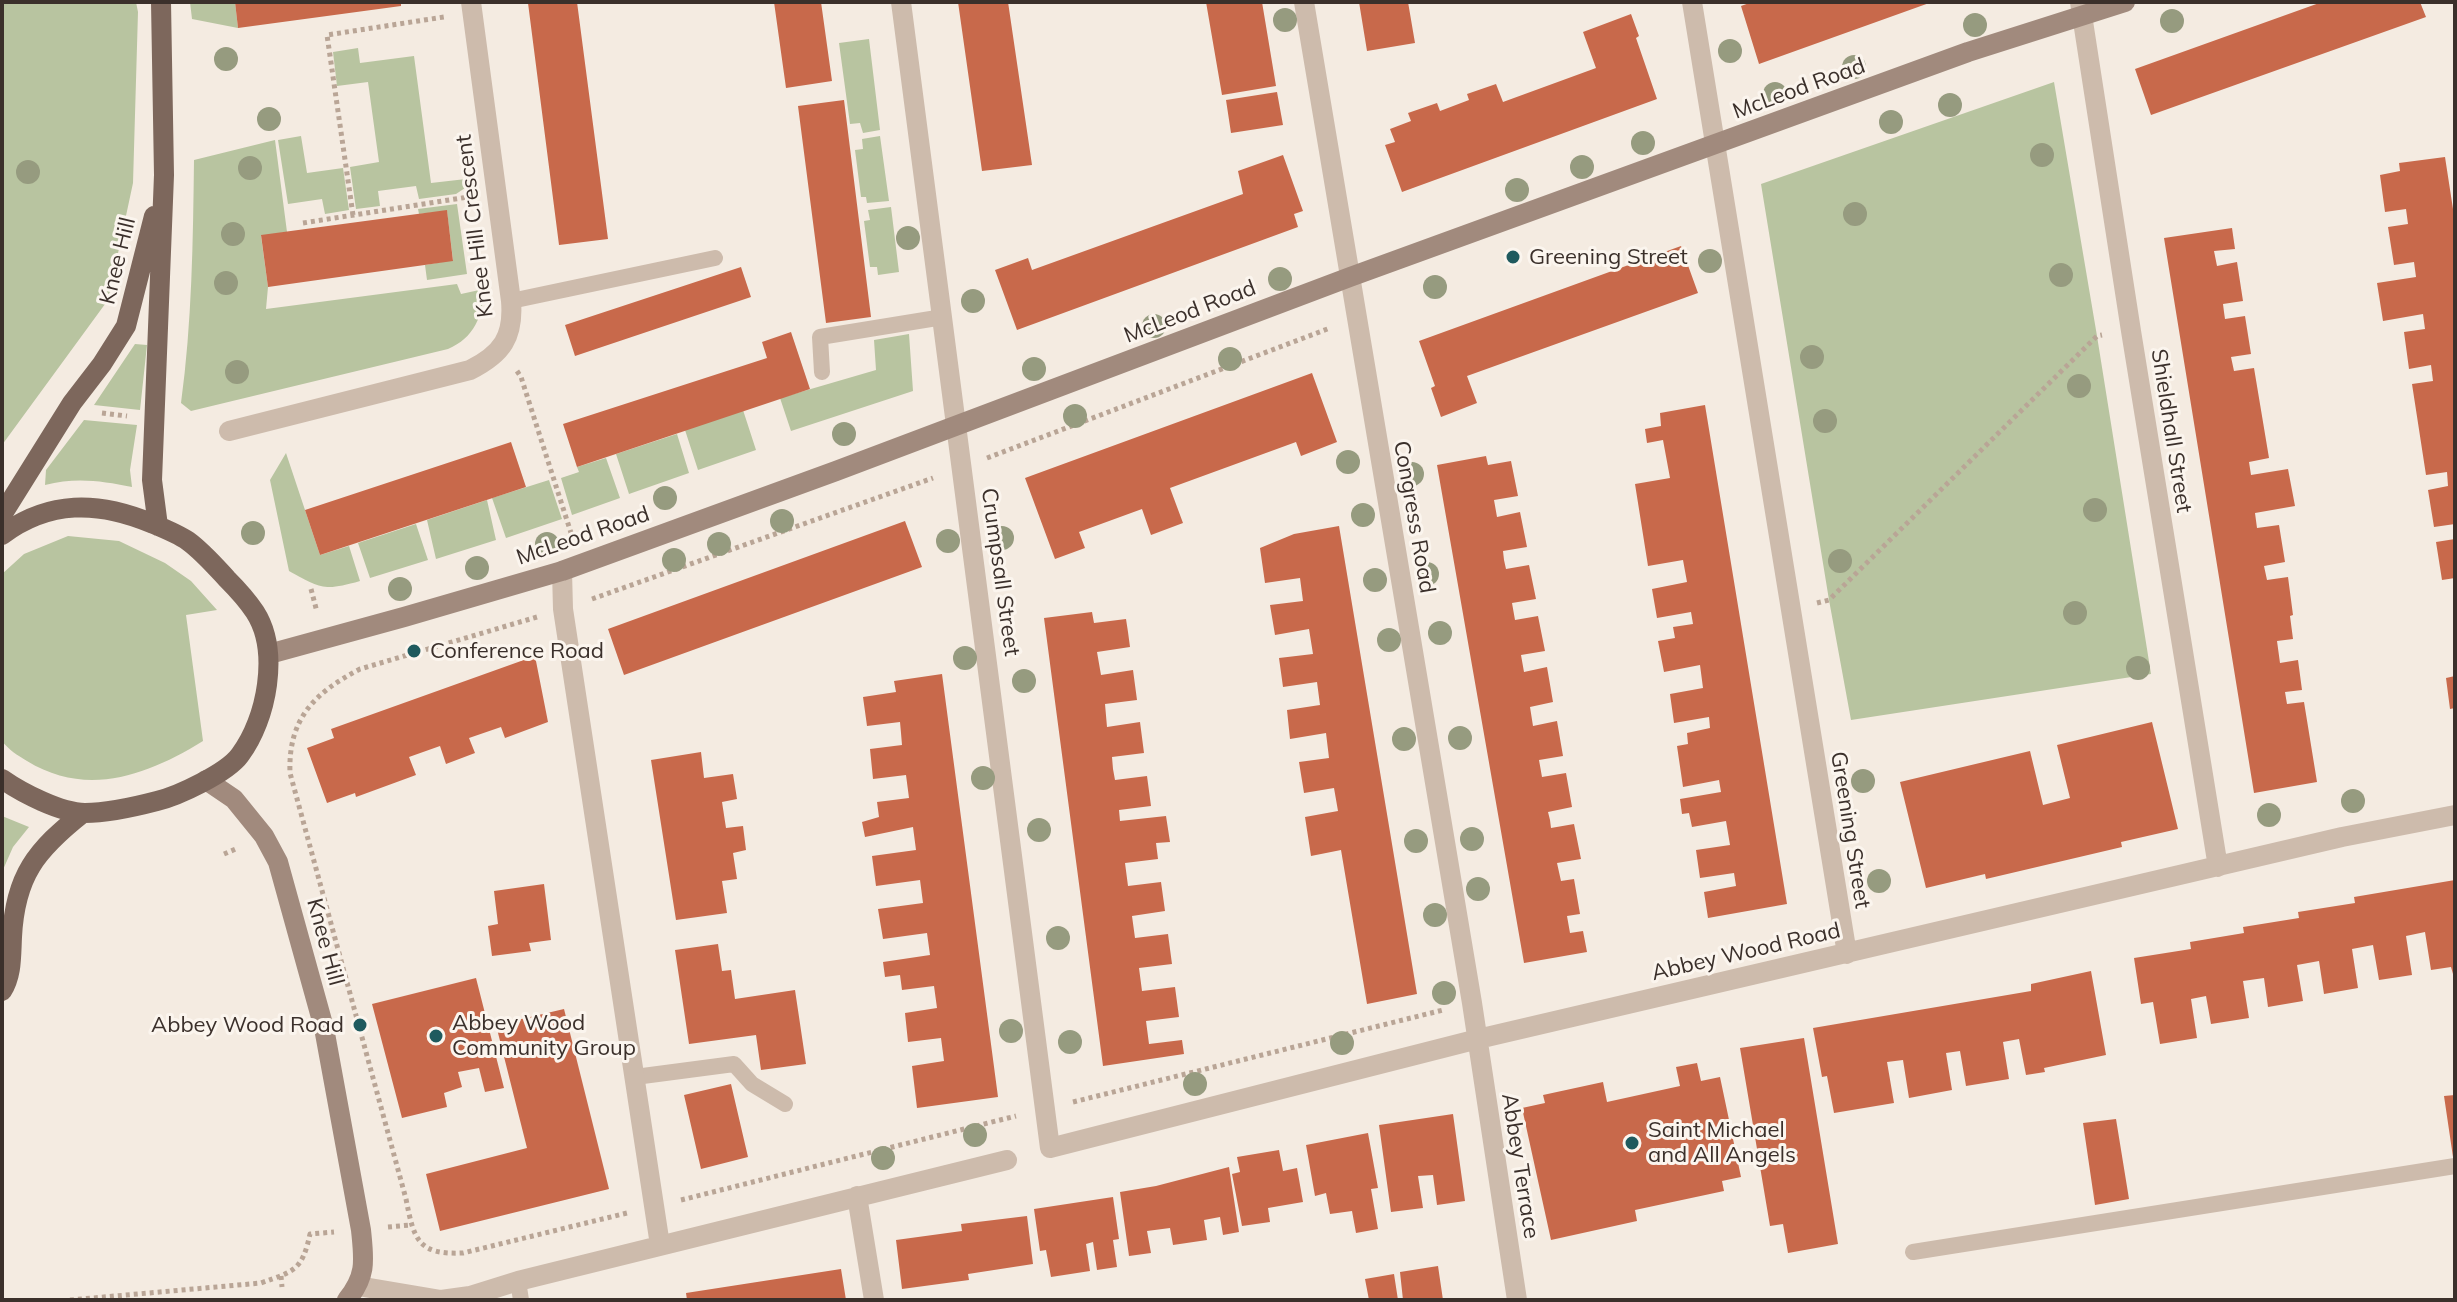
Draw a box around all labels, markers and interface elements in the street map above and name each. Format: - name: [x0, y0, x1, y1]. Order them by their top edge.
- street label: McLeod Road: [1729, 53, 1869, 125]
- street label: Knee Hill Crescent: [451, 133, 499, 319]
- street label: Knee Hill: [94, 215, 142, 307]
- place label: Greening Street: [1529, 244, 1688, 270]
- marker: Greening Street: [1504, 248, 1522, 266]
- street label: McLeod Road: [1120, 275, 1260, 349]
- street label: Shieldhall Street: [2145, 347, 2197, 515]
- street label: Congress Road: [1388, 439, 1440, 595]
- street label: Crumpsall Street: [975, 486, 1025, 658]
- street label: McLeod Road: [513, 501, 653, 571]
- place label: Conference Road: [430, 638, 604, 664]
- marker: Conference Road: [405, 642, 423, 660]
- street label: Greening Street: [1825, 750, 1875, 910]
- street label: Knee Hill: [301, 896, 349, 988]
- street label: Abbey Wood Road: [1649, 917, 1843, 987]
- place label: Abbey Wood Community Group: [452, 1010, 636, 1062]
- place label: Abbey Wood Road: [151, 1012, 344, 1038]
- marker: Abbey Wood Road: [351, 1016, 369, 1034]
- marker: Abbey Wood Community Group: [427, 1027, 445, 1045]
- street label: Abbey Terrace: [1495, 1091, 1545, 1241]
- place label: Saint Michael and All Angels: [1648, 1117, 1796, 1168]
- marker: Saint Michael and All Angels: [1623, 1134, 1641, 1152]

